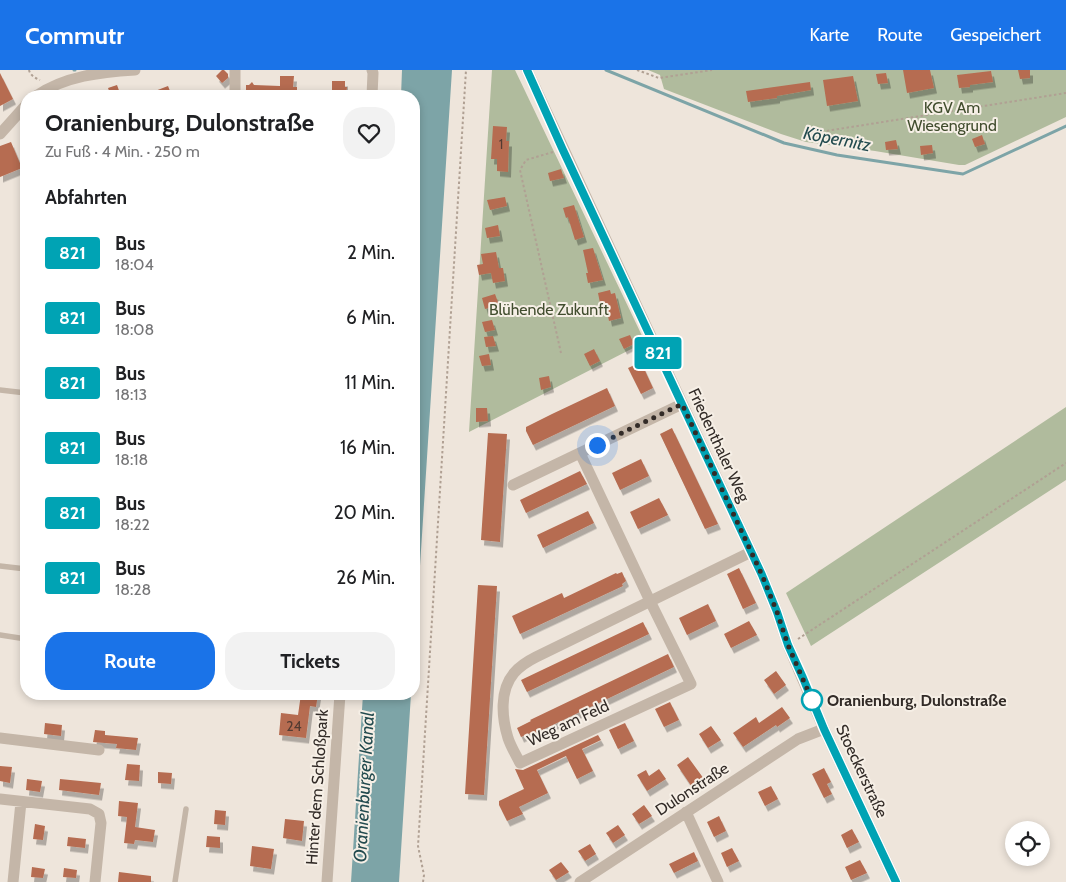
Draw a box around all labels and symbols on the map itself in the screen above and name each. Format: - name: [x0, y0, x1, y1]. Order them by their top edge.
- park label: KGV Am Wiesengrund: [907, 98, 997, 135]
- water label: Köpernitz: [802, 122, 873, 156]
- house number: 1: [499, 135, 503, 153]
- park label: Blühende Zukunft: [489, 300, 610, 319]
- line badge: 821: [629, 337, 687, 369]
- street label: Friedenthaler Weg: [684, 385, 754, 506]
- your location: [585, 433, 610, 458]
- marker: Oranienburg, Dulonstraße: [801, 689, 823, 711]
- place label: Oranienburg, Dulonstraße: [827, 691, 1006, 710]
- street label: Weg am Feld: [524, 696, 612, 750]
- street label: Hinter dem Schloßpark: [302, 708, 332, 865]
- water label: Oranienburger Kanal: [349, 711, 379, 863]
- house number: 24: [286, 717, 302, 735]
- street label: Stoeckerstraße: [832, 721, 892, 821]
- street label: Dulonstraße: [652, 758, 732, 820]

